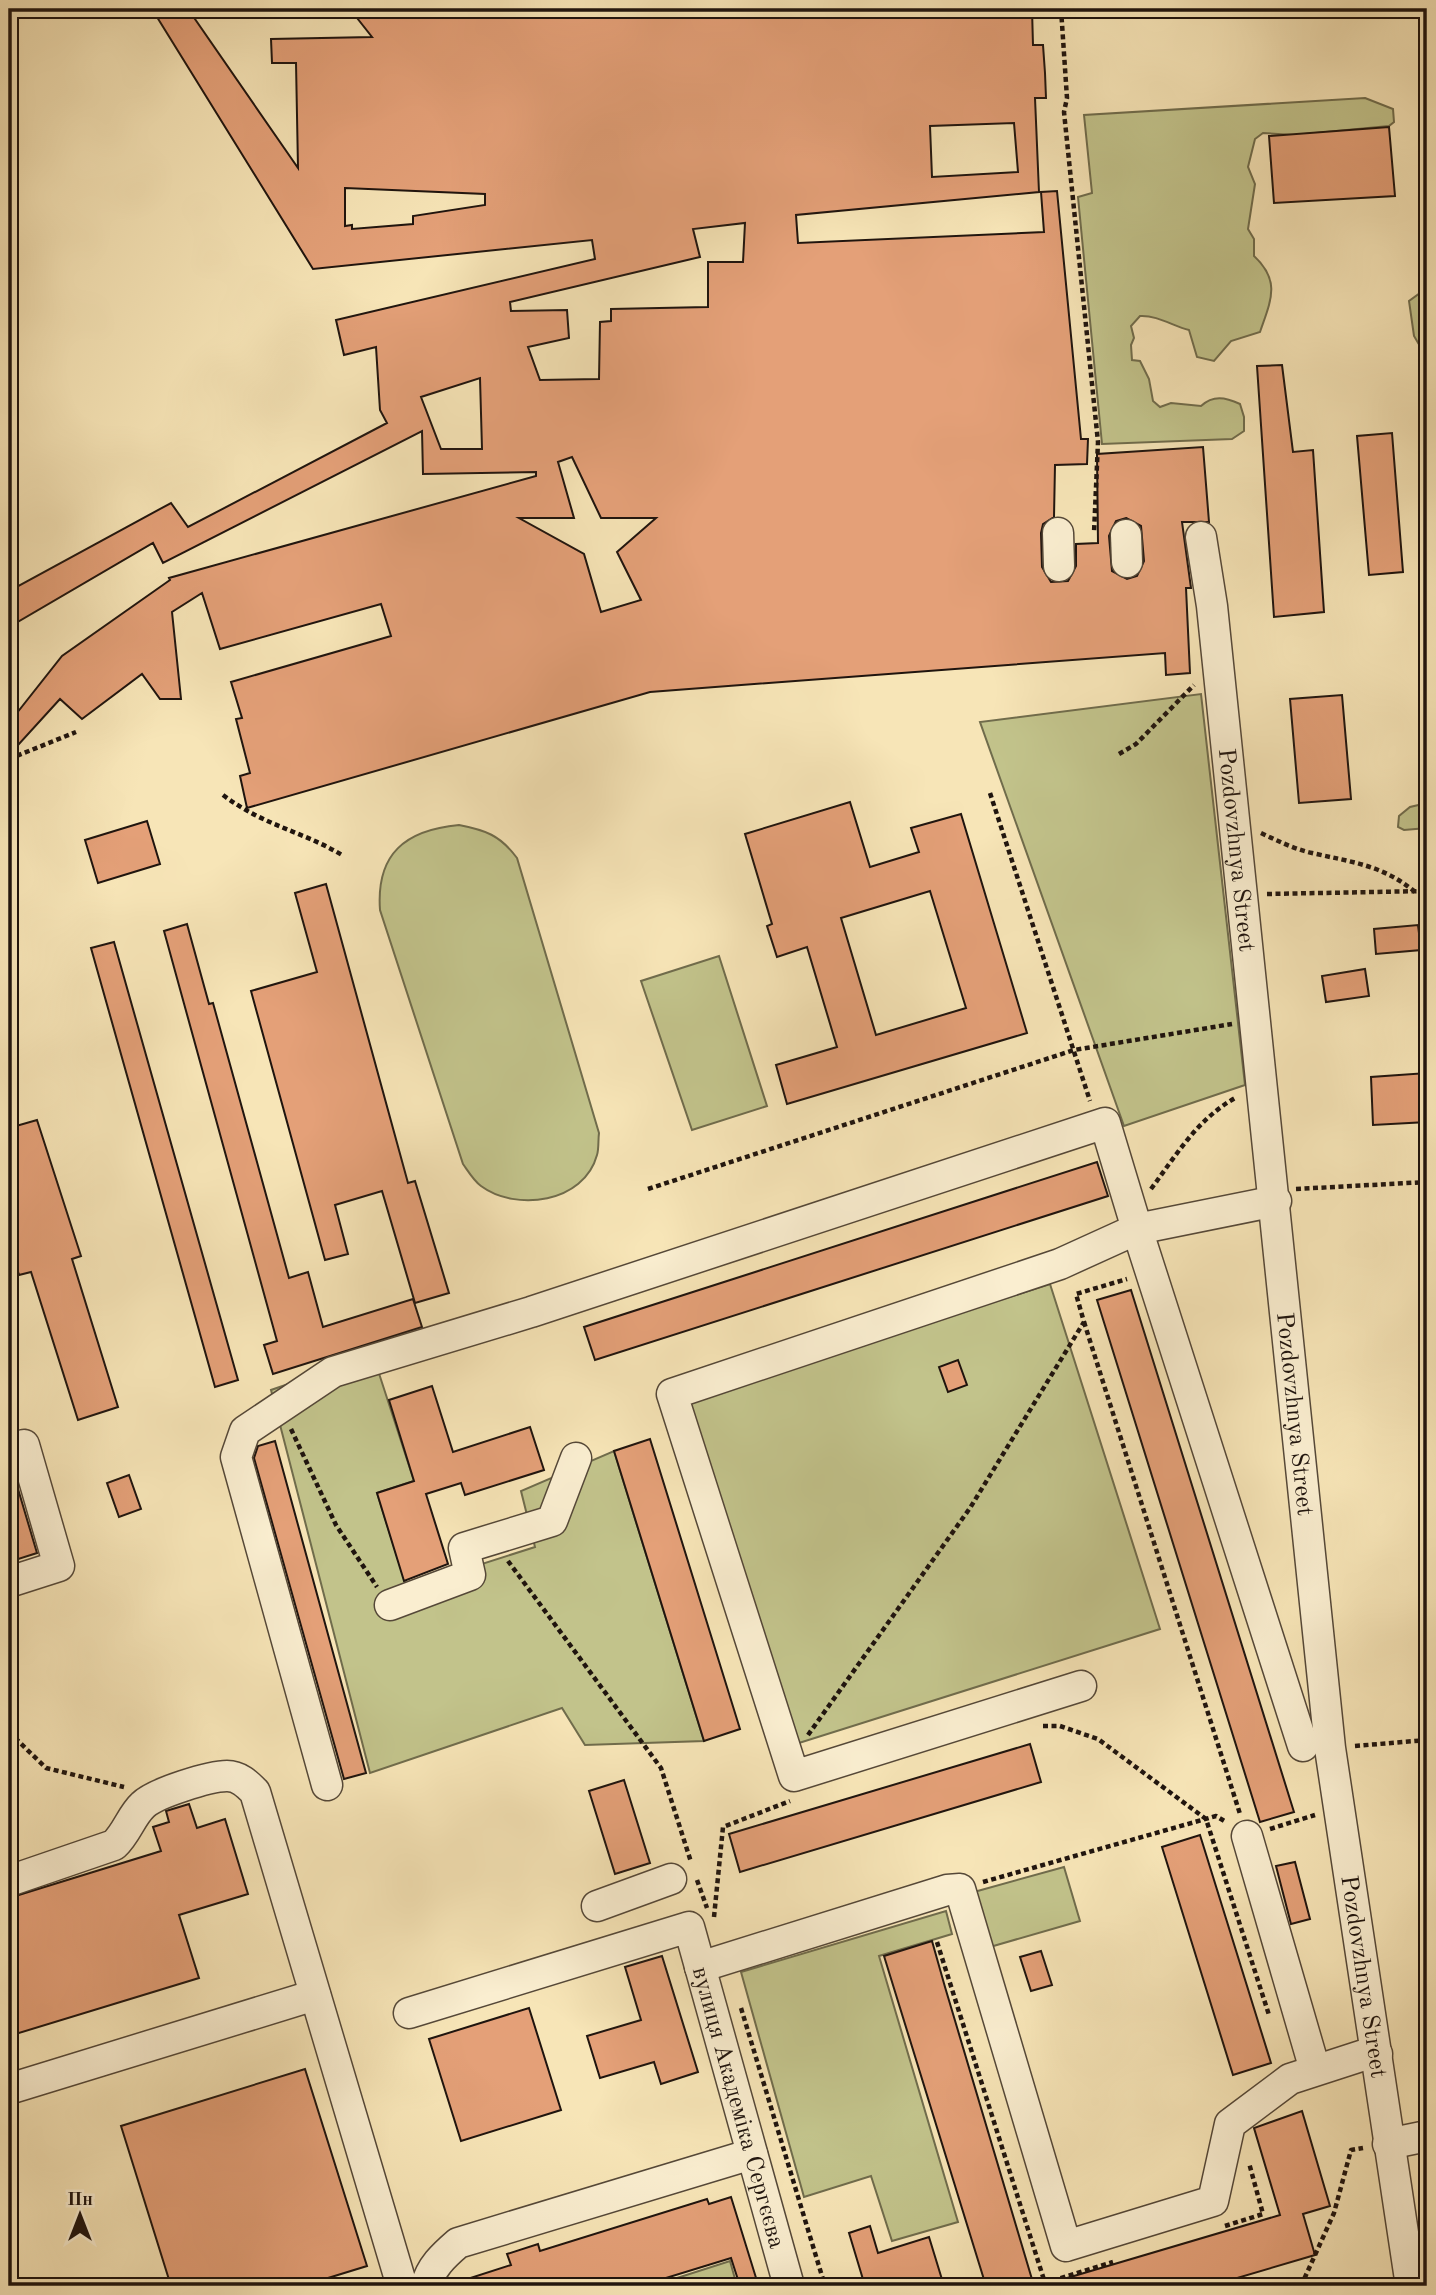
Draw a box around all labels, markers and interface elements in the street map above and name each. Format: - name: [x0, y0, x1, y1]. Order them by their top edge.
- street label: Pozdovzhnya Street: [1213, 747, 1258, 953]
- street label: Pozdovzhnya Street: [1271, 1311, 1316, 1517]
- street label: Pozdovzhnya Street: [1335, 1874, 1390, 2080]
- street label: вулиця Академіка Сергєєва: [687, 1964, 788, 2251]
- north arrow: [46, 2180, 116, 2250]
- text: Пн: [67, 2191, 93, 2210]

